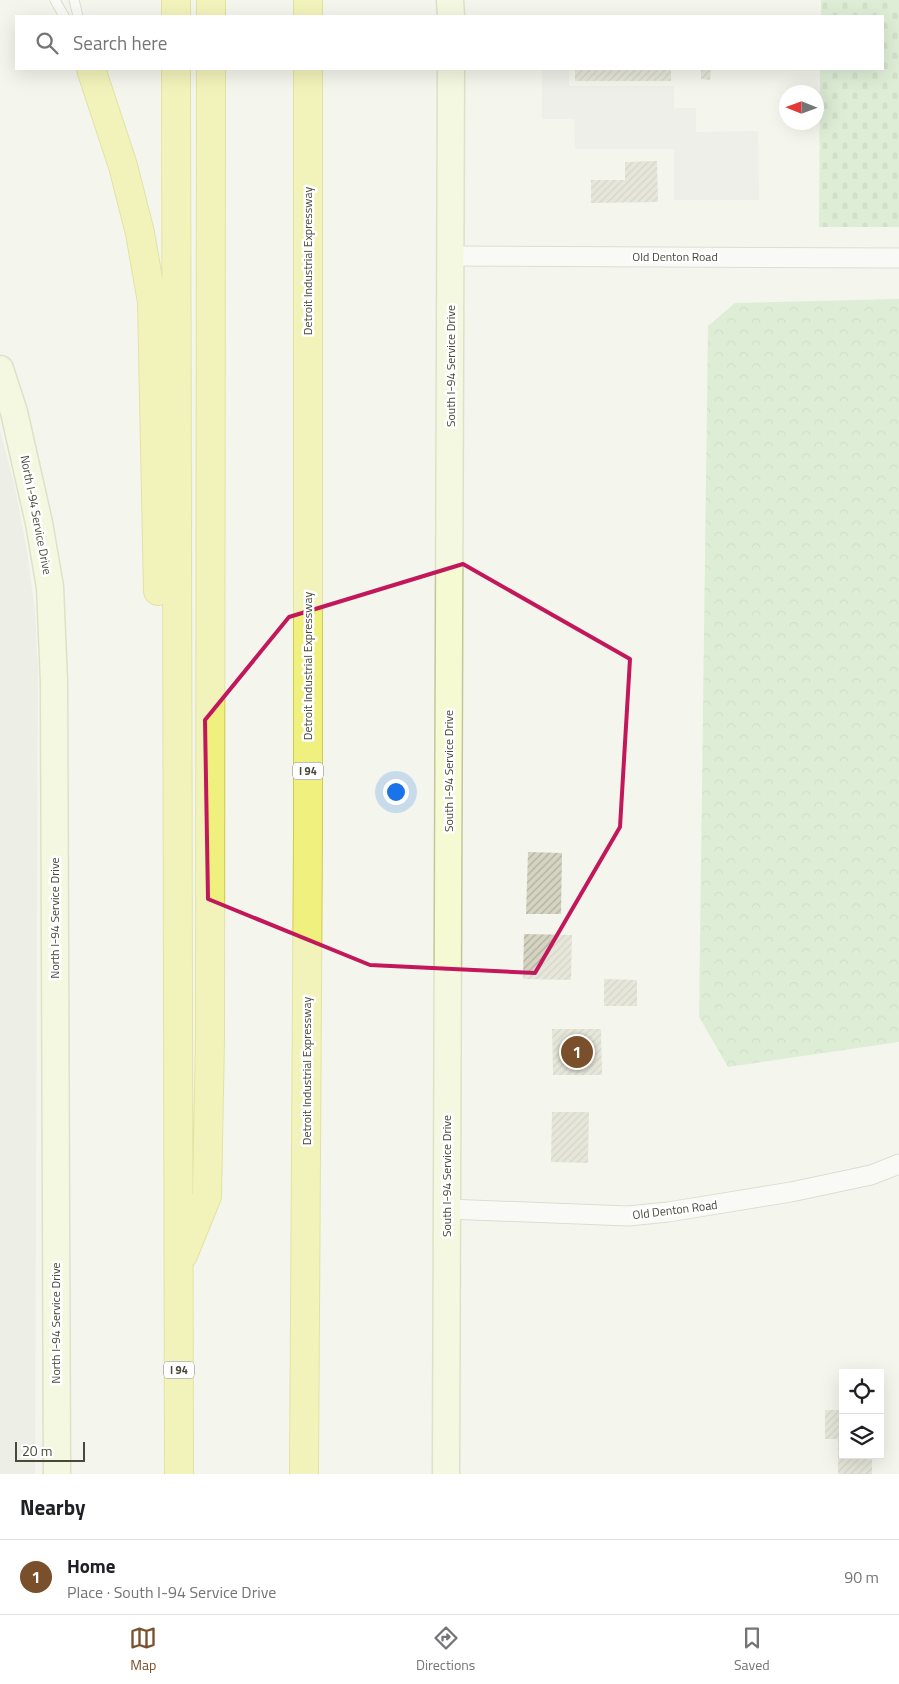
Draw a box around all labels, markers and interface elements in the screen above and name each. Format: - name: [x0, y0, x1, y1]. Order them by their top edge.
- search box: [15, 15, 884, 70]
- text: Search here: [73, 28, 167, 57]
- icon: search: [33, 29, 61, 57]
- north arrow: [779, 85, 824, 130]
- street label: Detroit Industrial Expressway: [298, 187, 317, 335]
- street label: Old Denton Road: [632, 247, 718, 266]
- street label: South I-94 Service Drive: [441, 305, 460, 427]
- street label: North I-94 Service Drive: [16, 454, 57, 576]
- street label: Detroit Industrial Expressway: [298, 592, 317, 740]
- street label: South I-94 Service Drive: [439, 710, 458, 832]
- road number: I 94: [293, 762, 323, 779]
- your location: [383, 779, 409, 805]
- street label: North I-94 Service Drive: [45, 857, 64, 979]
- street label: Detroit Industrial Expressway: [297, 997, 316, 1145]
- pin: 1: [561, 1033, 593, 1071]
- street label: South I-94 Service Drive: [437, 1115, 456, 1237]
- street label: Old Denton Road: [631, 1195, 719, 1224]
- street label: North I-94 Service Drive: [46, 1262, 65, 1384]
- road number: I 94: [164, 1362, 194, 1378]
- map controls: [839, 1369, 884, 1459]
- button: locate: [839, 1369, 884, 1414]
- button: layers: [839, 1414, 884, 1459]
- scale bar: [15, 1439, 85, 1462]
- text: 20 m: [22, 1440, 52, 1461]
- text: Nearby: [20, 1491, 85, 1523]
- text: Home: [67, 1551, 116, 1580]
- text: 1: [32, 1565, 40, 1589]
- text: 90 m: [844, 1565, 879, 1589]
- text: Place · South I-94 Service Drive: [67, 1580, 276, 1604]
- tab: Map: [129, 1624, 157, 1675]
- tab: Directions: [416, 1624, 475, 1675]
- tab: Saved: [734, 1624, 770, 1675]

